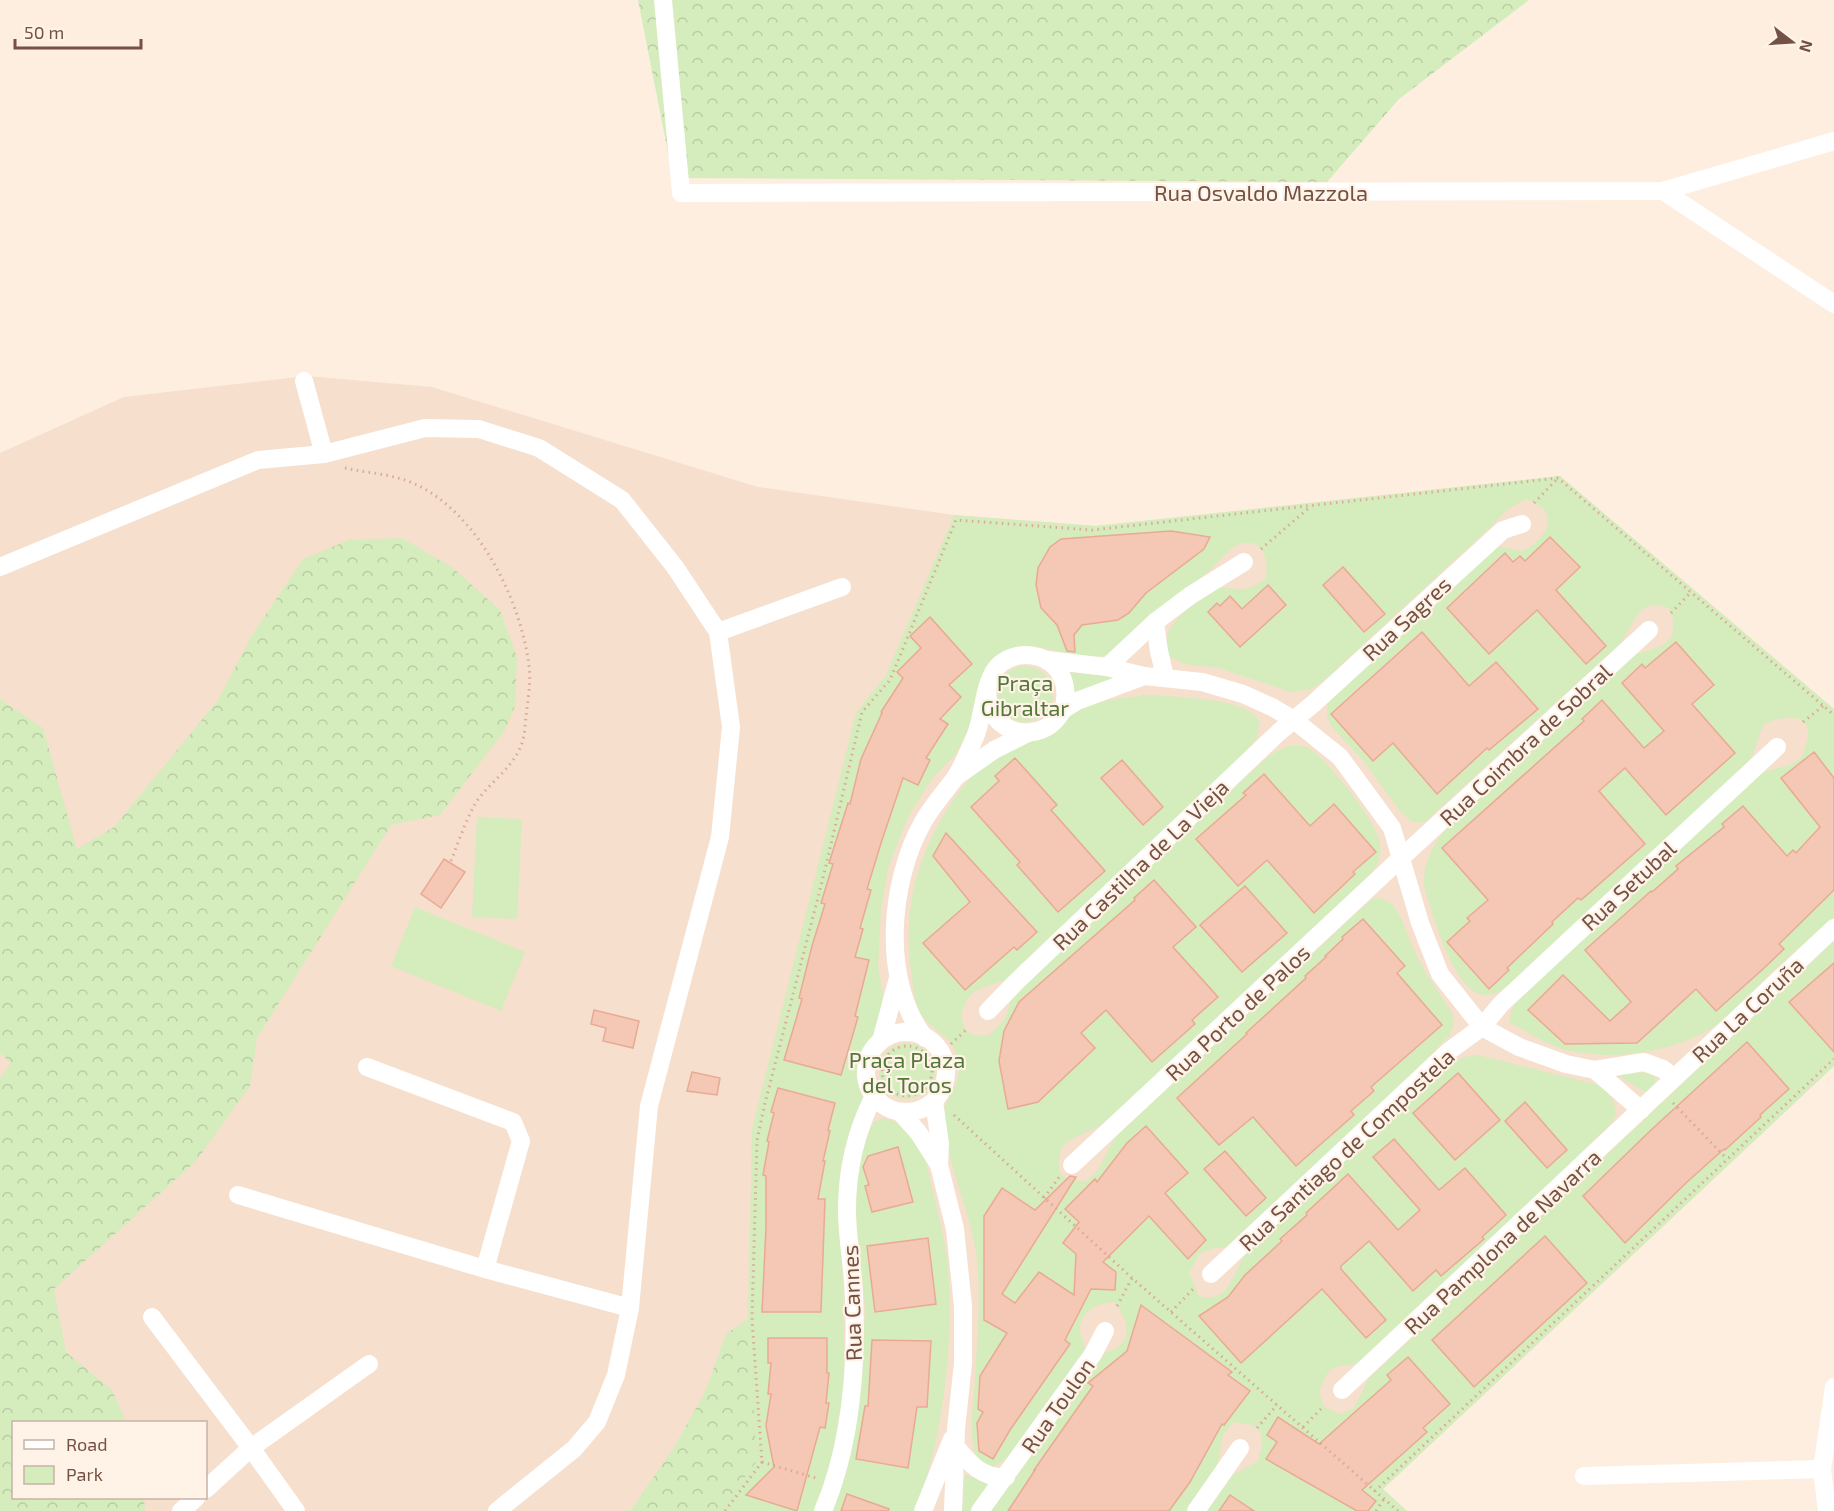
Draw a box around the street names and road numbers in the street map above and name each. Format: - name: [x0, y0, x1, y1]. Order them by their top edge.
- street label: Rua Osvaldo Mazzola: [1154, 179, 1368, 205]
- street label: Rua Sagres: [1356, 571, 1456, 665]
- street label: Rua Coimbra de Sobral: [1434, 657, 1617, 830]
- street label: Rua Castilha de La Vieja: [1047, 773, 1234, 955]
- street label: Rua Setubal: [1575, 834, 1681, 935]
- street label: Rua Porto de Palos: [1160, 939, 1314, 1085]
- street label: Rua La Coruña: [1686, 951, 1808, 1067]
- street label: Rua Santiago de Compostela: [1233, 1042, 1459, 1256]
- street label: Rua Pamplona de Navarra: [1398, 1143, 1606, 1339]
- street label: Rua Cannes: [836, 1244, 866, 1362]
- street label: Rua Toulon: [1015, 1353, 1099, 1457]

